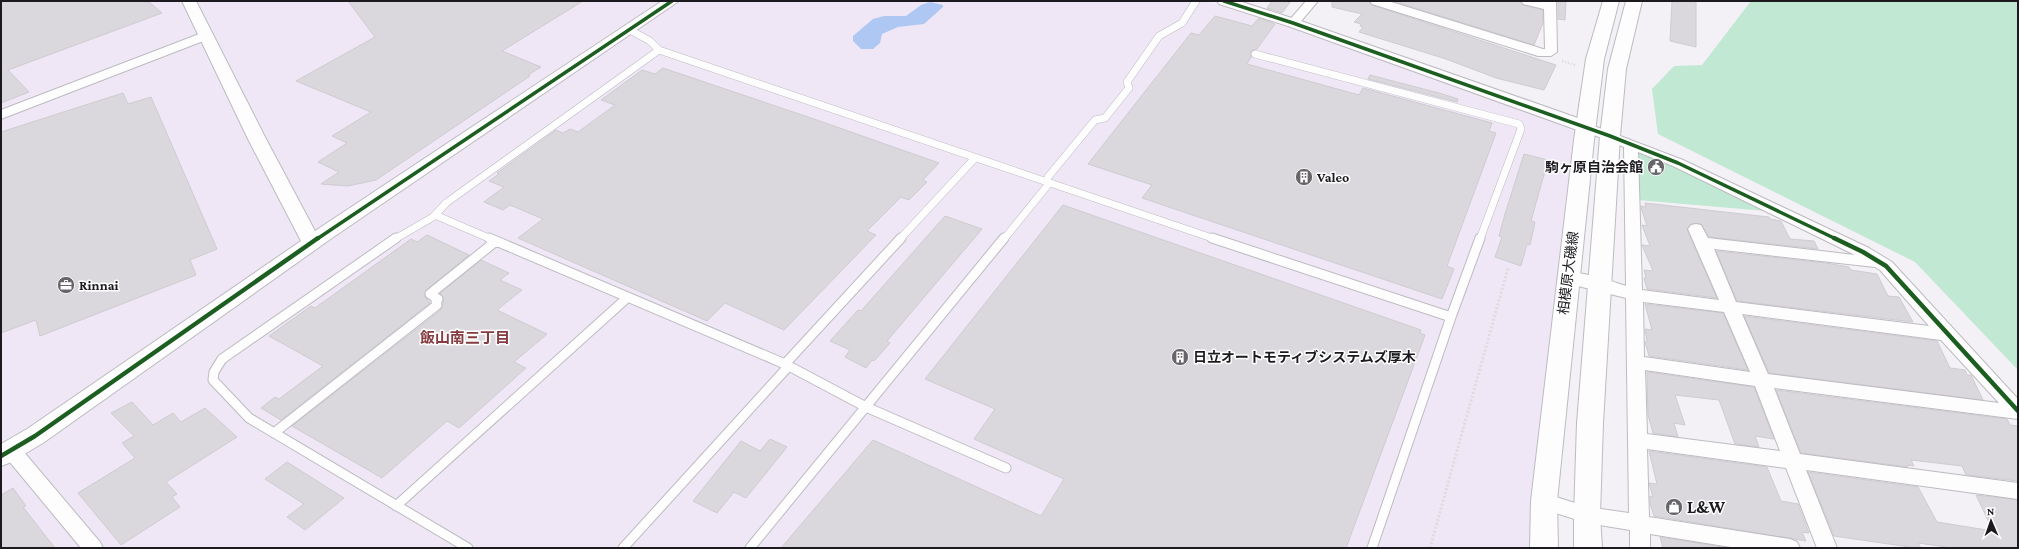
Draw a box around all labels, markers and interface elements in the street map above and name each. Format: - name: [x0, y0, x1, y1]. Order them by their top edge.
- public building icon: 駒ヶ原自治会館: [1646, 157, 1666, 177]
- place label: 駒ヶ原自治会館: [1545, 159, 1643, 175]
- building icon: Valeo: [1294, 167, 1314, 187]
- place label: Valeo: [1316, 169, 1349, 185]
- street label: 相模原大磯線: [1555, 230, 1581, 316]
- office icon: Rinnai: [56, 275, 76, 295]
- place label: Rinnai: [79, 277, 119, 293]
- district label: 飯山南三丁目: [420, 330, 510, 346]
- building icon: 日立オートモティブシステムズ厚木: [1170, 347, 1190, 367]
- place label: 日立オートモティブシステムズ厚木: [1193, 349, 1416, 365]
- shop icon: L&W: [1664, 497, 1684, 517]
- place label: L&W: [1687, 498, 1726, 517]
- north arrow: [1971, 501, 2011, 541]
- text: N: [1987, 505, 1995, 517]

